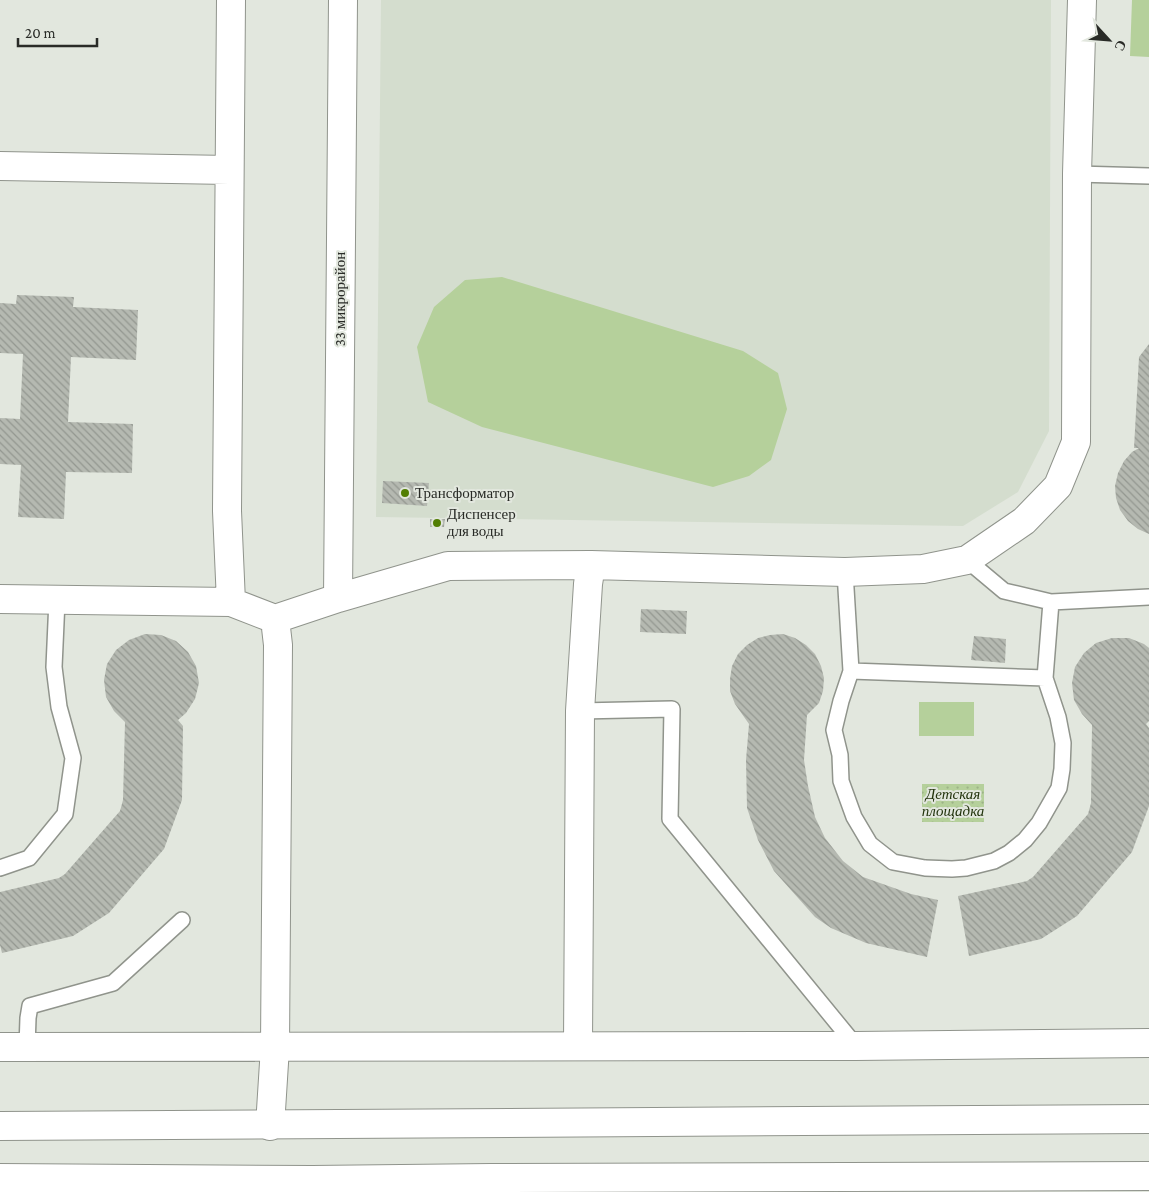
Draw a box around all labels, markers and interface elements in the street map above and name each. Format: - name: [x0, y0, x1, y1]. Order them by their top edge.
- scale bar: [18, 15, 96, 47]
- north arrow: [1084, 15, 1134, 65]
- text: 20 m: [25, 25, 56, 41]
- text: С: [1111, 38, 1130, 54]
- street label: 33 микрорайон: [332, 252, 348, 346]
- place label: Трансформатор: [415, 485, 514, 501]
- marker: Трансформатор: [399, 487, 411, 499]
- place label: Диспенсер для воды: [447, 506, 516, 539]
- marker: Диспенсер для воды: [431, 517, 443, 529]
- park label: Детская площадка: [922, 786, 984, 819]

